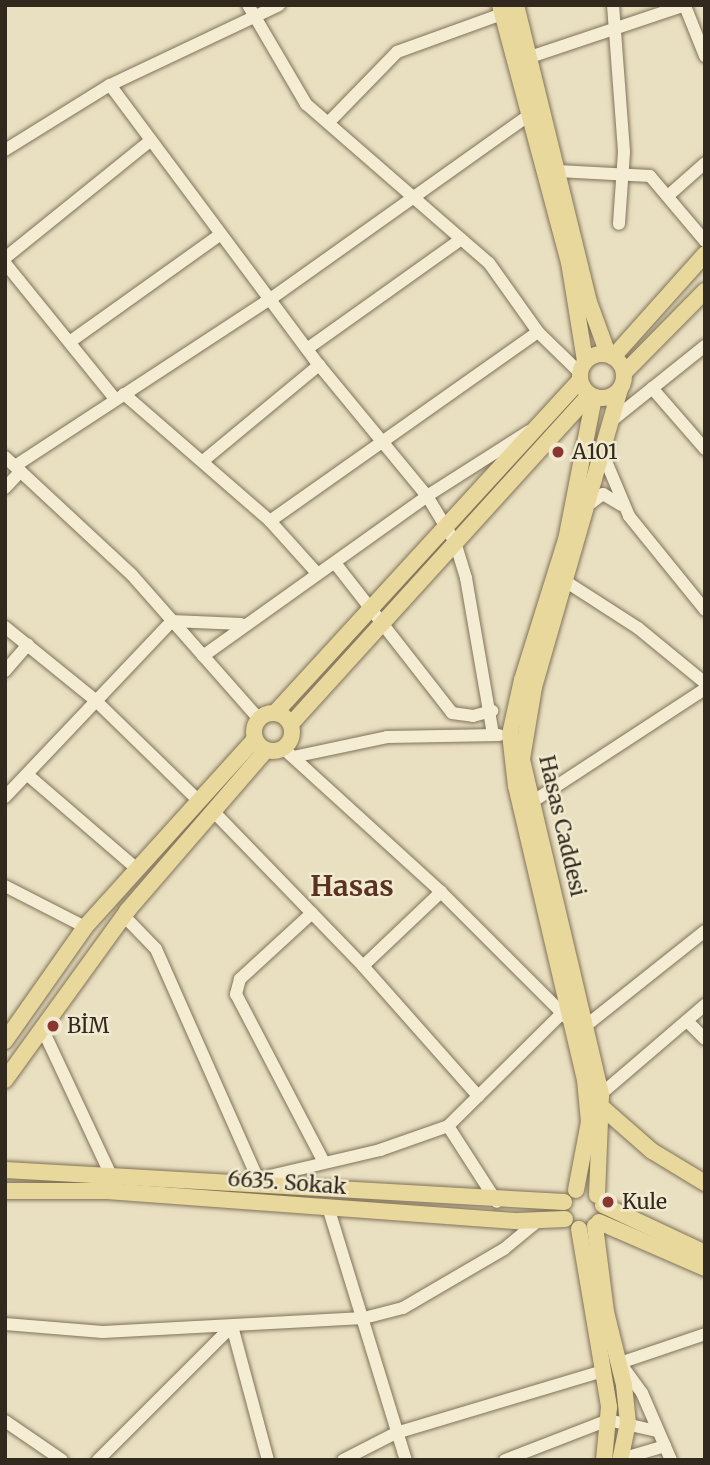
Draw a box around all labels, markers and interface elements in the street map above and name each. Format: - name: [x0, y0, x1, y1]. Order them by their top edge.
- place label: A101: [572, 439, 617, 465]
- marker: A101: [550, 444, 566, 460]
- street label: Hasas Caddesi: [534, 753, 590, 899]
- district label: Hasas: [310, 869, 394, 903]
- place label: BİM: [67, 1013, 109, 1039]
- marker: BİM: [45, 1018, 61, 1034]
- street label: 6635. Sokak: [227, 1166, 347, 1200]
- place label: Kule: [622, 1189, 667, 1215]
- marker: Kule: [600, 1194, 616, 1210]

